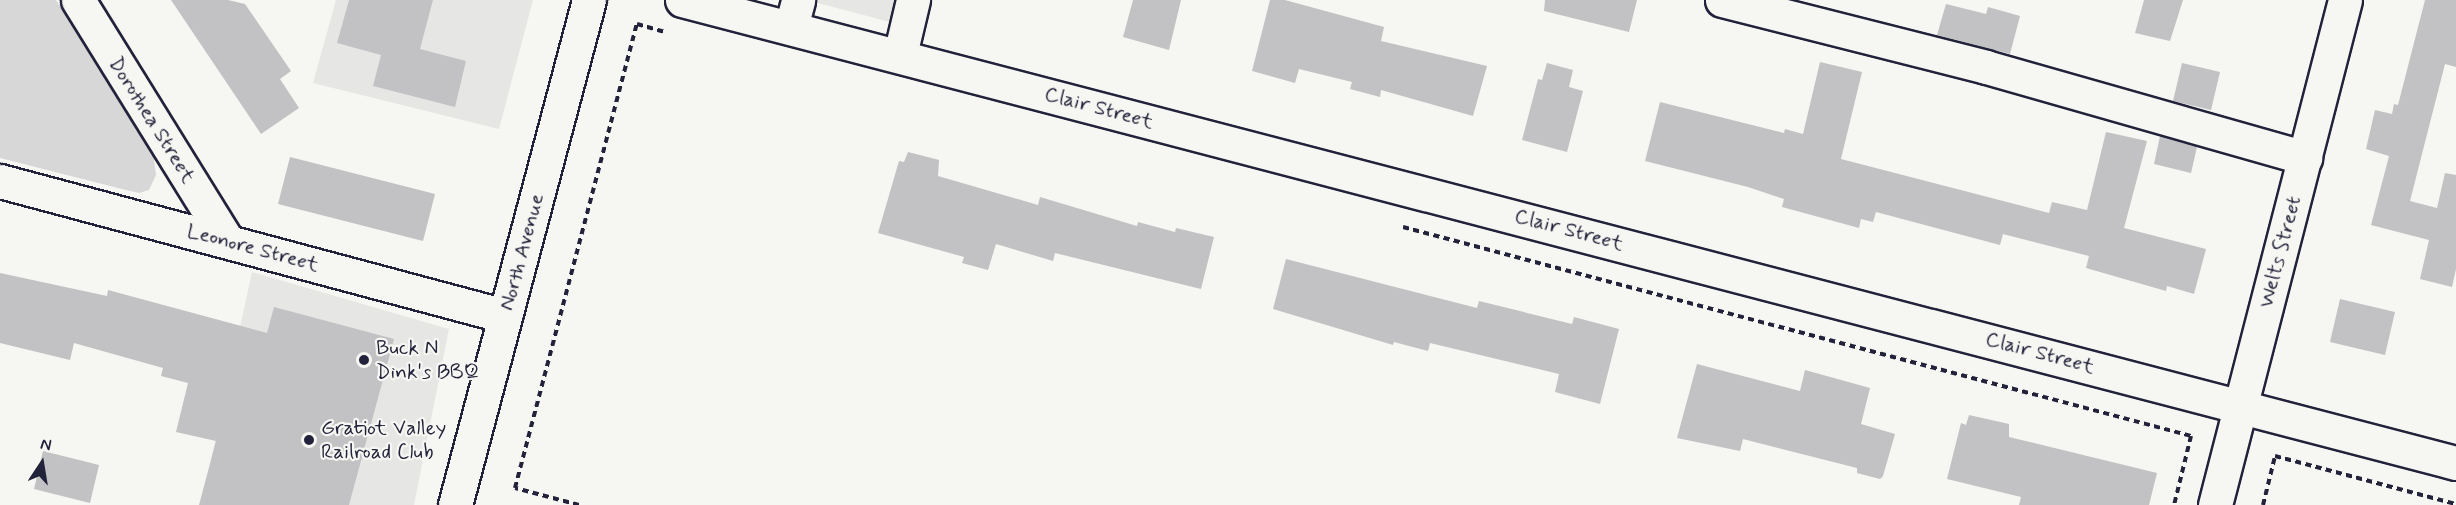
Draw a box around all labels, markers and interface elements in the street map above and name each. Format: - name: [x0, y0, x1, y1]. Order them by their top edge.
- street label: Dorothea Street: [103, 52, 201, 188]
- street label: Clair Street: [1042, 81, 1156, 135]
- street label: North Avenue: [494, 191, 550, 313]
- street label: Welts Street: [2253, 192, 2307, 312]
- street label: Clair Street: [1512, 203, 1626, 257]
- street label: Leonore Street: [184, 218, 322, 278]
- street label: Clair Street: [1983, 326, 2097, 380]
- place label: Buck N Dink's BBQ: [376, 335, 480, 385]
- marker: Buck N Dink's BBQ: [357, 353, 371, 367]
- place label: Gratiot Valley Railroad Club: [321, 415, 445, 465]
- north arrow: [12, 433, 72, 493]
- marker: Gratiot Valley Railroad Club: [302, 433, 316, 447]
- text: N: [38, 434, 53, 456]

